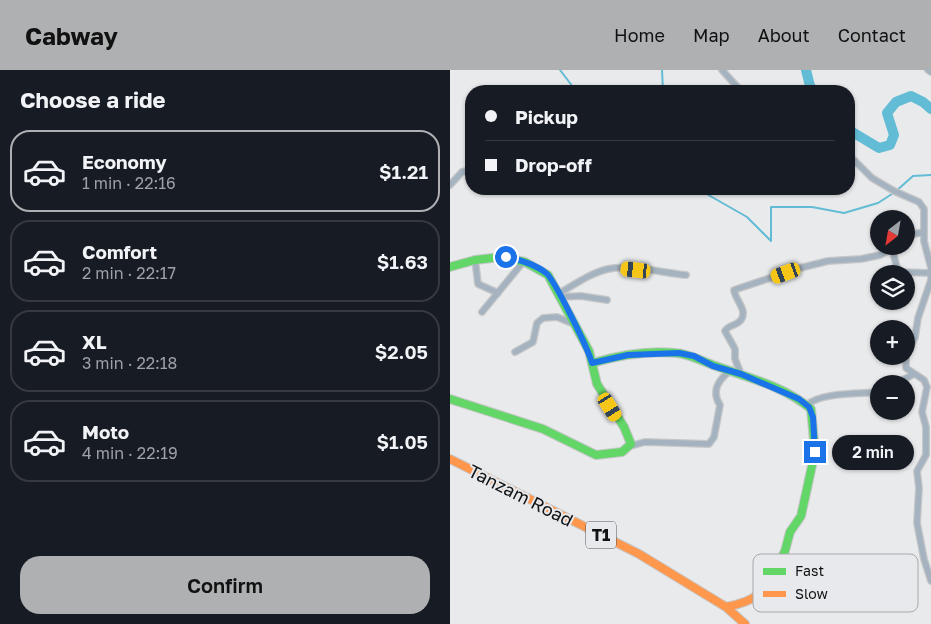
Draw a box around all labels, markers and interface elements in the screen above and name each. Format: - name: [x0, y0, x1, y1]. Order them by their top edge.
- text: Cabway: [25, 21, 118, 50]
- text: Home: [614, 24, 665, 46]
- text: Map: [693, 24, 730, 46]
- text: About: [758, 24, 810, 46]
- text: Contact: [838, 24, 906, 46]
- text: Choose a ride: [20, 86, 166, 113]
- text: Pickup: [515, 105, 578, 128]
- icon: car: [22, 149, 67, 194]
- text: Economy: [82, 150, 167, 173]
- text: Drop-off: [515, 153, 592, 176]
- text: $1.21: [379, 160, 428, 183]
- text: 1 min · 22:16: [82, 173, 176, 193]
- north arrow: [870, 210, 915, 255]
- map controls: [870, 210, 915, 420]
- icon: car: [22, 239, 67, 284]
- text: Comfort: [82, 240, 157, 263]
- route start: [495, 246, 517, 268]
- text: $1.63: [377, 250, 428, 273]
- car: [620, 261, 651, 279]
- car: [769, 261, 802, 285]
- text: 2 min · 22:17: [82, 263, 176, 283]
- button: layers: [870, 265, 915, 310]
- button: +: [870, 320, 915, 365]
- icon: car: [22, 329, 67, 374]
- text: XL: [82, 330, 107, 353]
- text: $2.05: [375, 340, 428, 363]
- text: 3 min · 22:18: [82, 353, 177, 373]
- button: −: [870, 375, 915, 420]
- car: [595, 390, 624, 424]
- icon: car: [22, 419, 67, 464]
- text: Moto: [82, 420, 129, 443]
- text: $1.05: [376, 430, 428, 453]
- callout: 2 min: [832, 434, 915, 470]
- route end: [804, 441, 826, 463]
- text: 2 min: [852, 442, 894, 462]
- text: 4 min · 22:19: [82, 443, 178, 463]
- street label: Tanzam Road: [465, 459, 577, 531]
- road number: T1: [586, 522, 616, 548]
- legend: [753, 554, 918, 612]
- button: Confirm: [20, 556, 430, 614]
- text: Fast: [795, 562, 824, 579]
- text: Slow: [795, 585, 828, 602]

